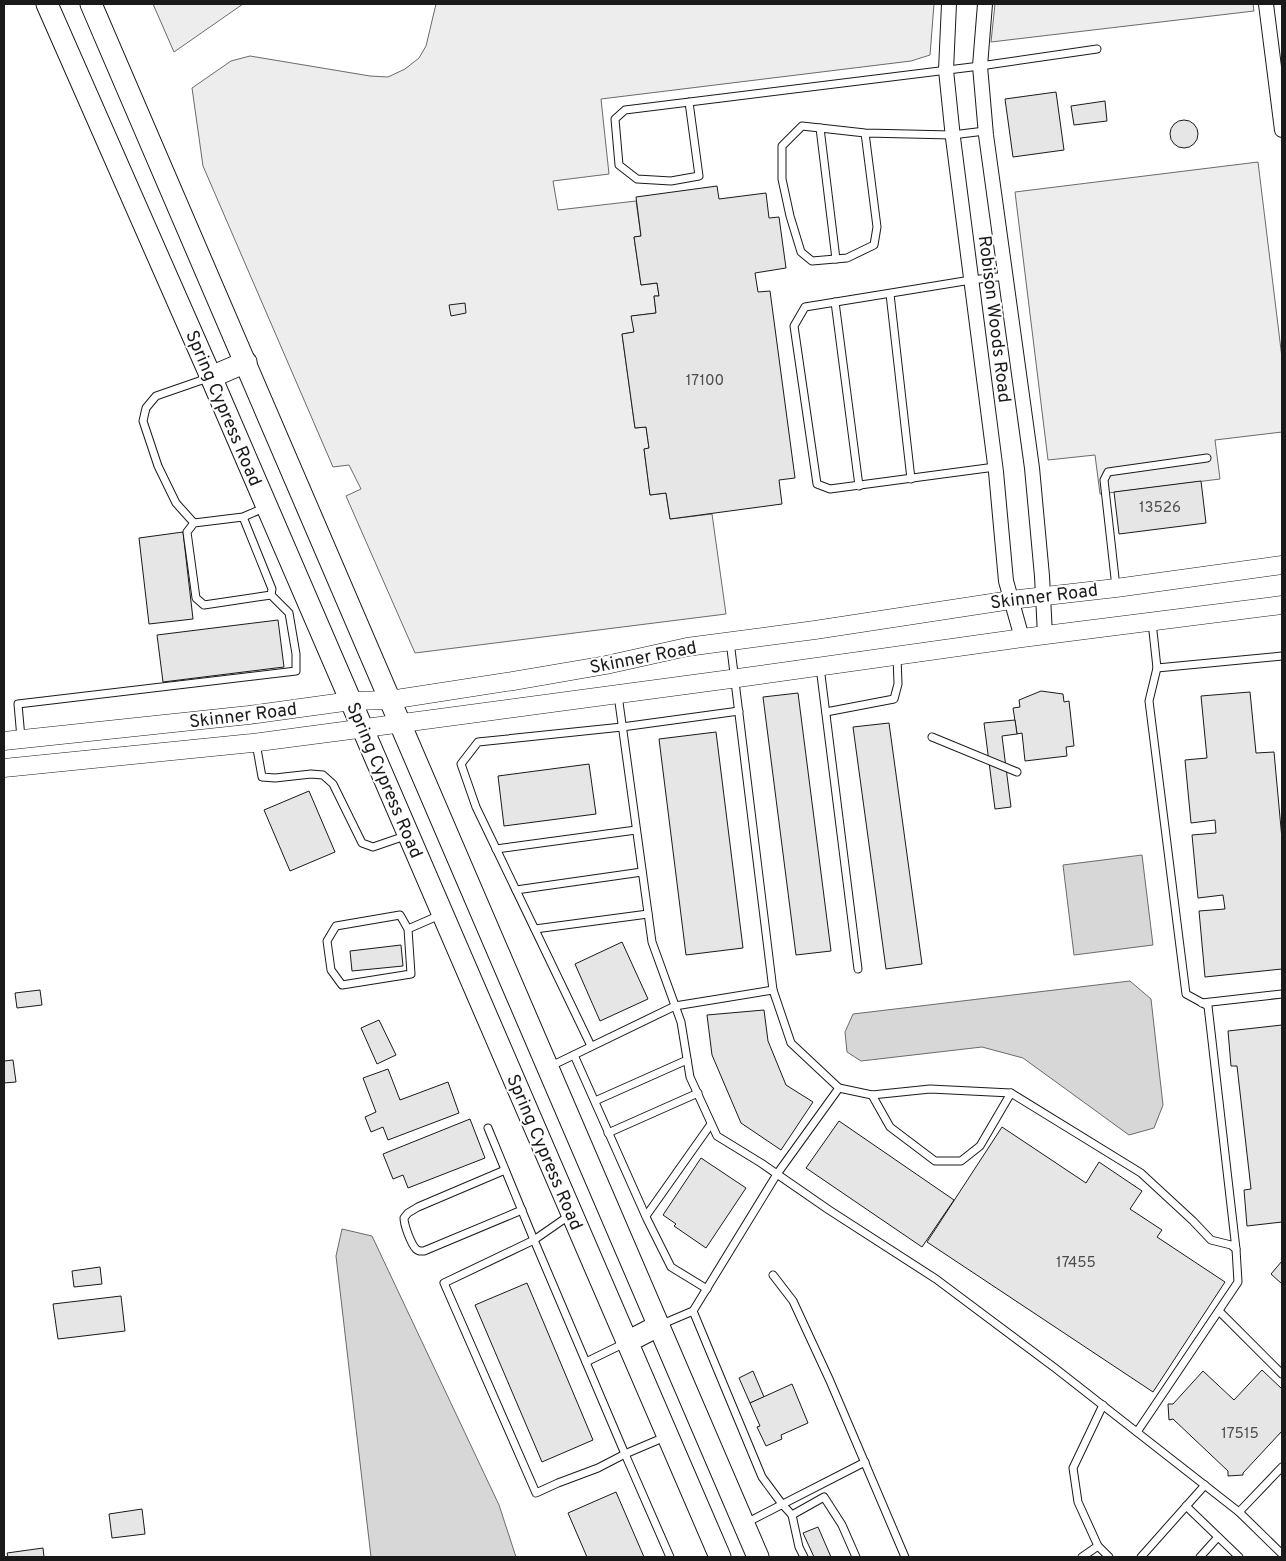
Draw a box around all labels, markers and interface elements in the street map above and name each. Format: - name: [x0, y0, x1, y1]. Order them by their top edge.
- street label: Robison Woods Road: [972, 234, 1015, 404]
- street label: Spring Cypress Road: [179, 327, 266, 490]
- house number: 17100: [686, 372, 724, 391]
- house number: 13526: [1139, 499, 1181, 518]
- street label: Skinner Road: [989, 579, 1099, 616]
- street label: Skinner Road: [588, 637, 699, 680]
- street label: Skinner Road: [188, 698, 298, 735]
- street label: Spring Cypress Road: [340, 699, 427, 862]
- street label: Spring Cypress Road: [500, 1071, 587, 1234]
- house number: 17455: [1056, 1254, 1096, 1273]
- house number: 17515: [1221, 1425, 1259, 1444]

